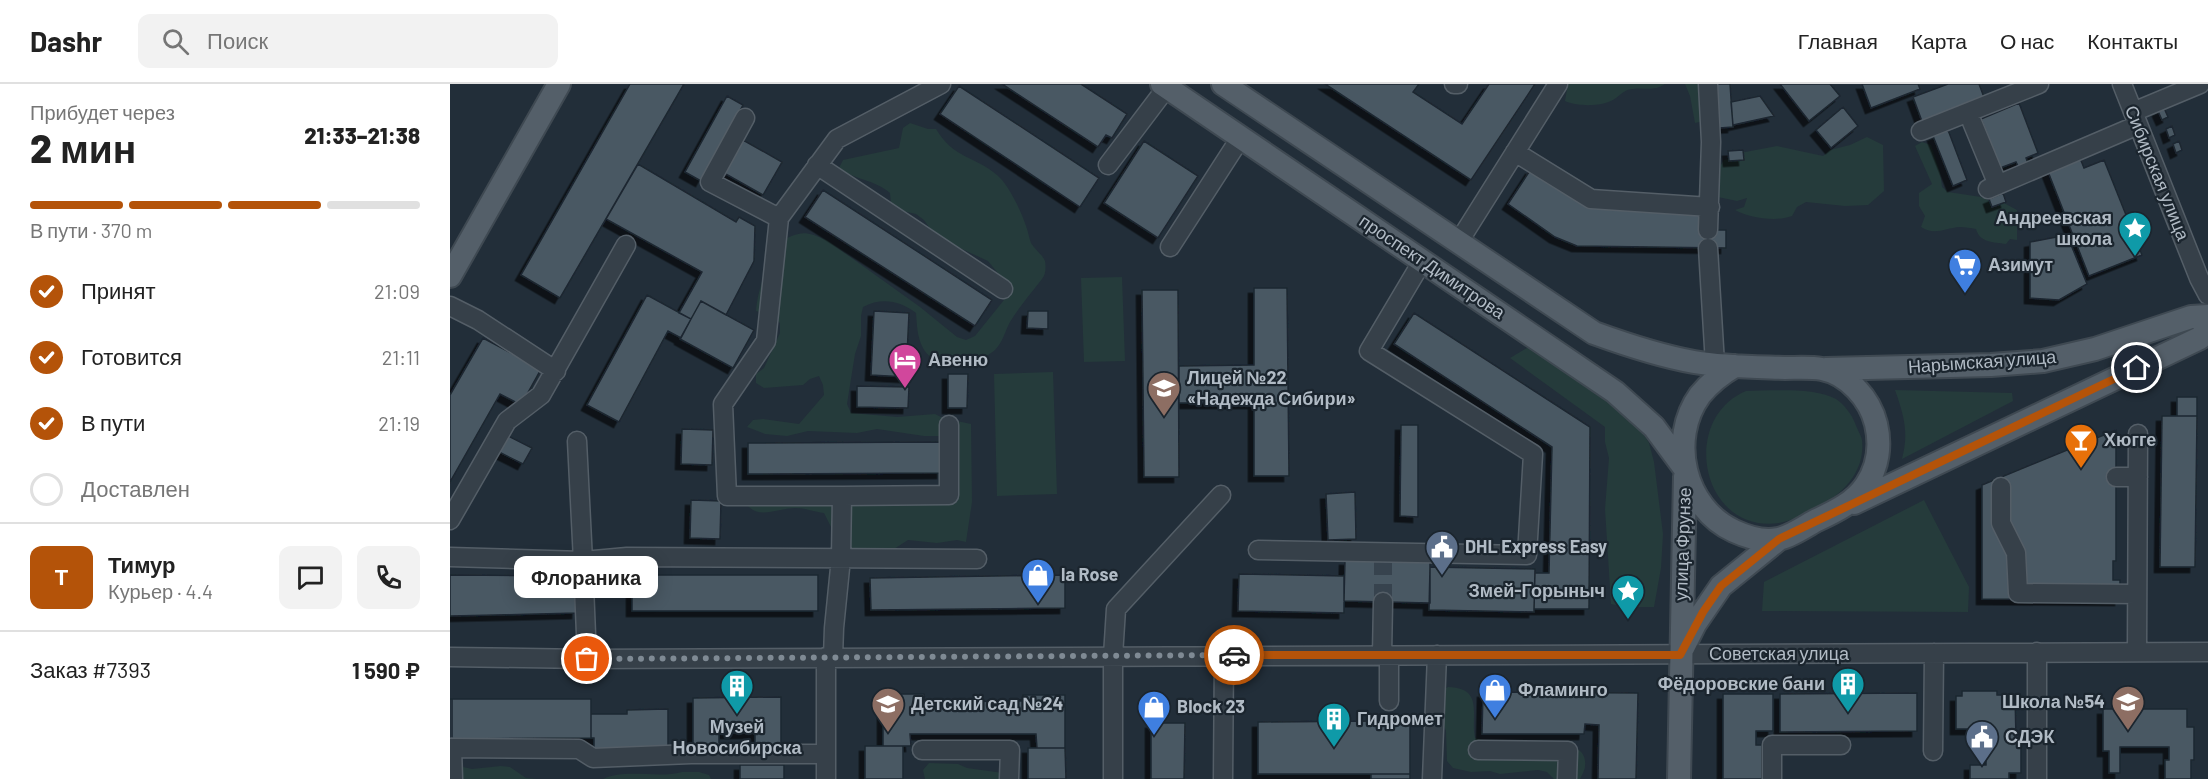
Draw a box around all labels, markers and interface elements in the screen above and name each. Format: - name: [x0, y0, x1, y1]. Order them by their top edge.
- search box: [138, 14, 558, 68]
- text: Dashr: [30, 24, 102, 58]
- icon: search: [159, 25, 192, 58]
- text: Поиск: [207, 27, 268, 53]
- text: Главная: [1798, 28, 1878, 53]
- text: Карта: [1911, 28, 1967, 53]
- text: О нас: [2000, 28, 2054, 53]
- text: Контакты: [2087, 28, 2178, 53]
- text: Прибудет через: [30, 100, 175, 124]
- street label: Сибирская улица: [2121, 102, 2195, 244]
- text: 21:33–21:38: [304, 122, 420, 148]
- text: 2 мин: [30, 124, 136, 171]
- place label: Андреевская школа: [1996, 206, 2113, 249]
- street label: проспект Димитрова: [1356, 209, 1510, 324]
- place icon: Андреевская школа: [2117, 210, 2153, 257]
- text: В пути · 370 m: [30, 218, 152, 242]
- supermarket icon: Азимут: [1947, 247, 1983, 294]
- place label: Азимут: [1988, 253, 2053, 275]
- icon: check: [30, 275, 63, 308]
- text: Принят: [81, 277, 155, 303]
- text: 21:09: [374, 279, 420, 303]
- icon: check: [30, 341, 63, 374]
- hotel icon: Авеню: [887, 342, 923, 389]
- pin: [2111, 342, 2162, 393]
- text: Готовится: [81, 343, 182, 369]
- text: 21:11: [382, 345, 420, 369]
- street label: Нарымская улица: [1907, 345, 2058, 377]
- place label: Авеню: [928, 348, 988, 370]
- icon: home: [2120, 351, 2153, 384]
- place label: Лицей №22 «Надежда Сибири»: [1187, 366, 1356, 409]
- school or university icon: Лицей №22 «Надежда Сибири»: [1146, 370, 1182, 417]
- icon: check: [30, 407, 63, 440]
- text: В пути: [81, 409, 145, 435]
- text: 21:19: [378, 411, 420, 435]
- bar icon: Хюгге: [2063, 422, 2099, 469]
- place label: Хюгге: [2104, 428, 2156, 450]
- text: Доставлен: [81, 475, 190, 501]
- street label: улица Фрунзе: [1669, 487, 1695, 601]
- public building icon: DHL Express Easy: [1424, 529, 1460, 576]
- place label: DHL Express Easy: [1465, 535, 1607, 557]
- button: chat: [279, 546, 342, 609]
- button: phone: [357, 546, 420, 609]
- text: Тимур: [108, 551, 176, 577]
- callout: Флораника: [515, 557, 659, 599]
- shop icon: la Rose: [1020, 557, 1056, 604]
- text: Т: [55, 563, 68, 589]
- place label: la Rose: [1061, 563, 1118, 585]
- text: Флораника: [531, 565, 641, 589]
- place icon: Змей-Горыныч: [1610, 573, 1646, 620]
- text: Курьер · 4.4: [108, 579, 213, 603]
- place label: Змей-Горыныч: [1469, 579, 1605, 601]
- courier: [1204, 625, 1264, 685]
- pin: [561, 633, 612, 684]
- icon: car: [1218, 639, 1251, 672]
- icon: bag: [570, 642, 603, 675]
- street label: Советская улица: [1709, 642, 1850, 664]
- text: Заказ #7393: [30, 656, 151, 682]
- text: 1 590 ₽: [352, 657, 420, 683]
- building icon: Фёдоровские бани: [1830, 666, 1866, 713]
- building icon: Музей Новосибирска: [719, 668, 755, 715]
- shop icon: Фламинго: [1477, 672, 1513, 719]
- place label: Фёдоровские бани: [1658, 672, 1825, 694]
- place label: Фламинго: [1518, 678, 1608, 700]
- school or university icon: Школа №54: [2110, 684, 2146, 731]
- school or university icon: Детский сад №24: [870, 686, 906, 733]
- shop icon: Block 23: [1136, 689, 1172, 736]
- place label: Школа №54: [2002, 690, 2105, 712]
- place label: Детский сад №24: [911, 692, 1064, 714]
- place label: Block 23: [1177, 695, 1245, 717]
- building icon: Гидромет: [1316, 701, 1352, 748]
- place label: Гидромет: [1357, 707, 1443, 729]
- place label: Музей Новосибирска: [673, 715, 802, 758]
- public building icon: СДЭК: [1964, 719, 2000, 766]
- place label: СДЭК: [2005, 725, 2055, 747]

